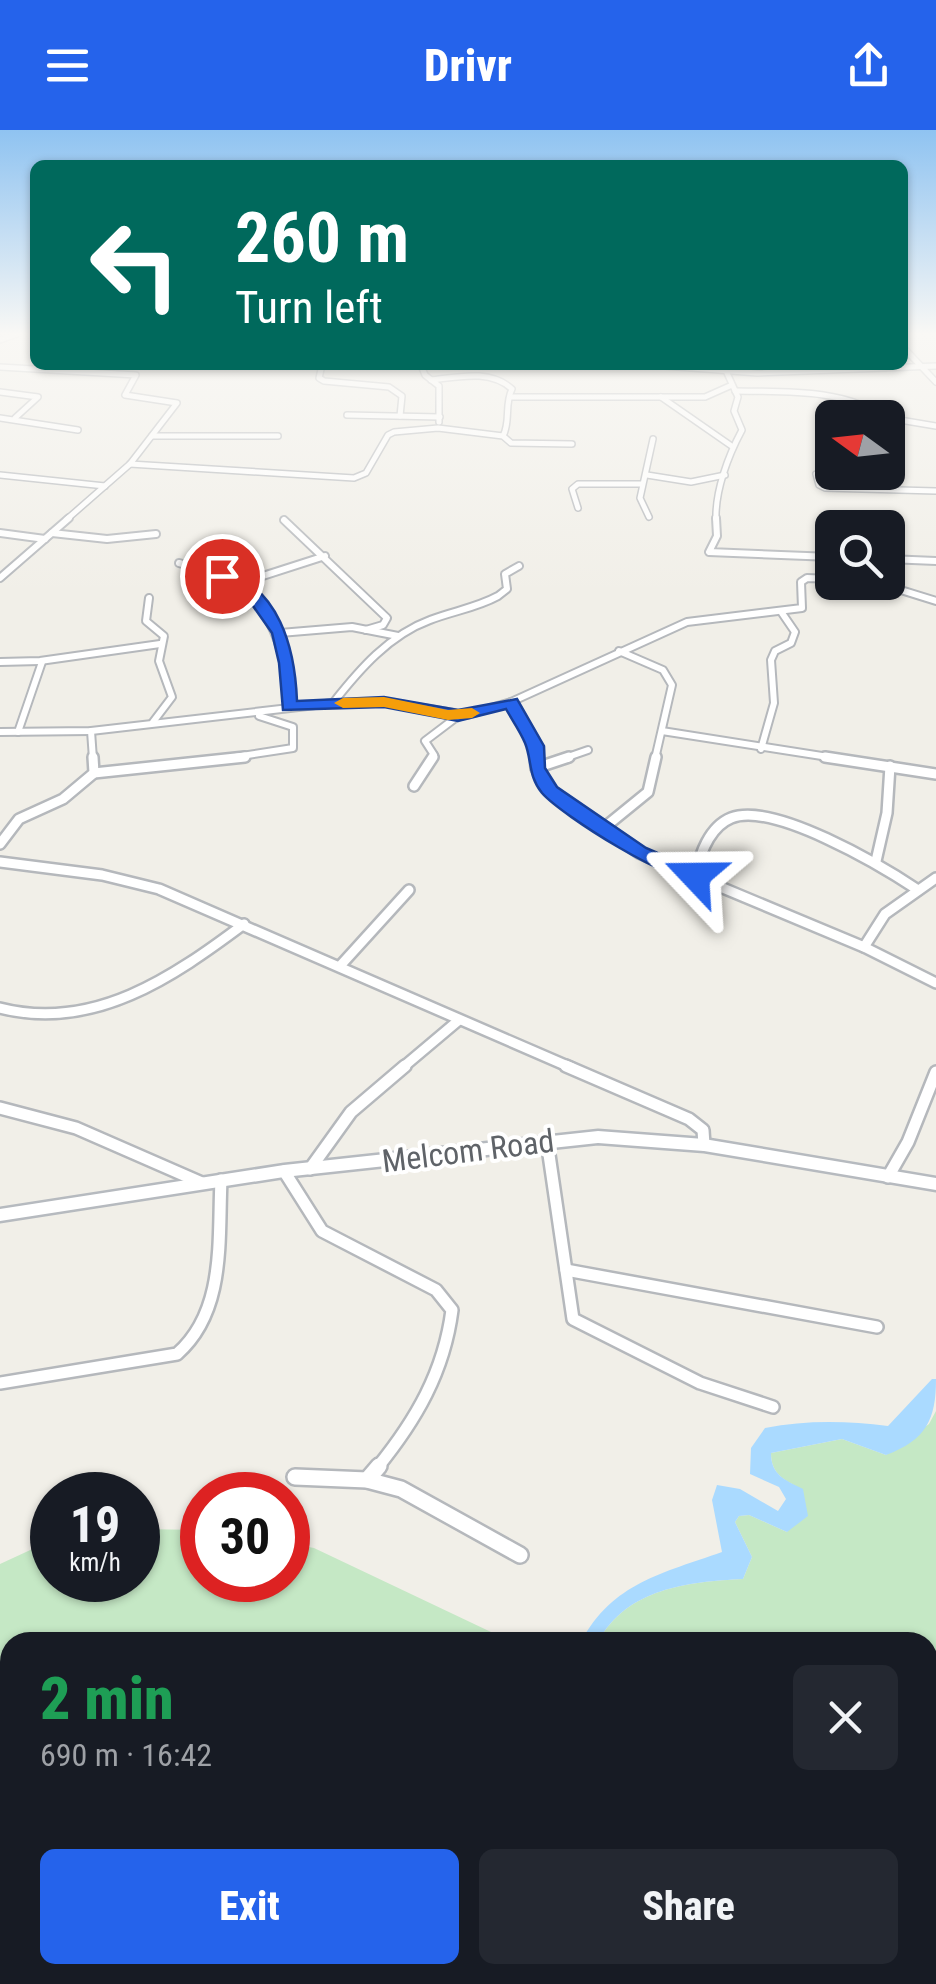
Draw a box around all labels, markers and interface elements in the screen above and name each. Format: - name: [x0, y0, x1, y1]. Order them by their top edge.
- icon: menu: [40, 38, 95, 93]
- icon: share: [841, 38, 896, 93]
- text: Drivr: [424, 39, 512, 92]
- text: 260 m: [235, 197, 409, 279]
- icon: left: [70, 200, 200, 330]
- text: Turn left: [235, 281, 383, 334]
- north arrow: [815, 400, 905, 490]
- map controls: [815, 400, 905, 600]
- button: search: [815, 510, 905, 600]
- pin: [180, 534, 265, 619]
- icon: arrive: [195, 549, 250, 604]
- position arrow: [643, 824, 747, 928]
- street label: Melcom Road: [380, 1122, 556, 1180]
- speed limit sign: 30: [180, 1472, 310, 1602]
- text: 19: [70, 1496, 120, 1554]
- text: km/h: [69, 1548, 121, 1577]
- text: 2 min: [40, 1663, 174, 1734]
- button: close: [793, 1665, 898, 1770]
- text: 690 m · 16:42: [40, 1736, 212, 1774]
- button: Exit: [40, 1849, 459, 1964]
- button: Share: [479, 1849, 898, 1964]

